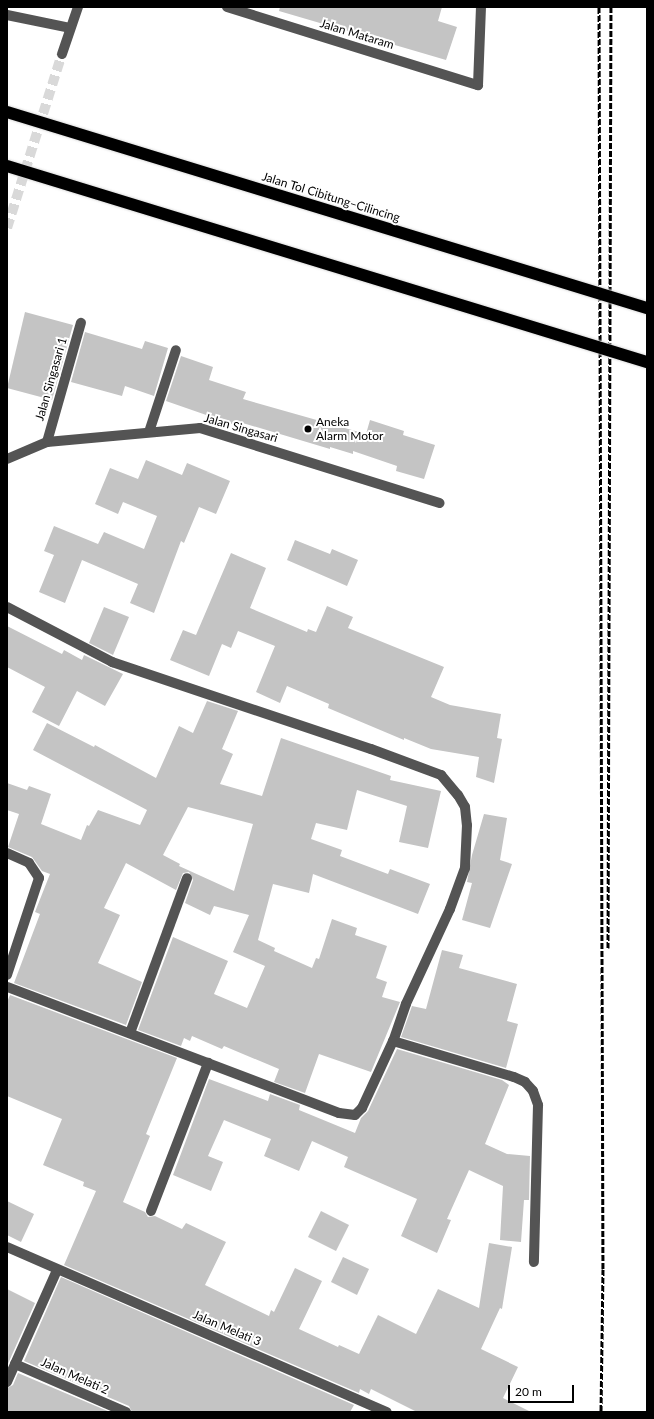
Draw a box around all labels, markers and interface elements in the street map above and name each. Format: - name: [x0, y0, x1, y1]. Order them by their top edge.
- street label: Jalan Mataram: [318, 16, 396, 52]
- street label: Jalan Tol Cibitung–Cilincing: [260, 169, 402, 225]
- street label: Jalan Singasari 1: [32, 336, 70, 422]
- street label: Jalan Singasari: [202, 411, 280, 445]
- place label: Aneka Alarm Motor: [316, 415, 383, 443]
- marker: Aneka Alarm Motor: [303, 424, 313, 434]
- street label: Jalan Melati 3: [191, 1307, 263, 1349]
- street label: Jalan Melati 2: [39, 1355, 111, 1397]
- scale bar: [510, 1377, 576, 1403]
- text: 20 m: [515, 1384, 542, 1399]

